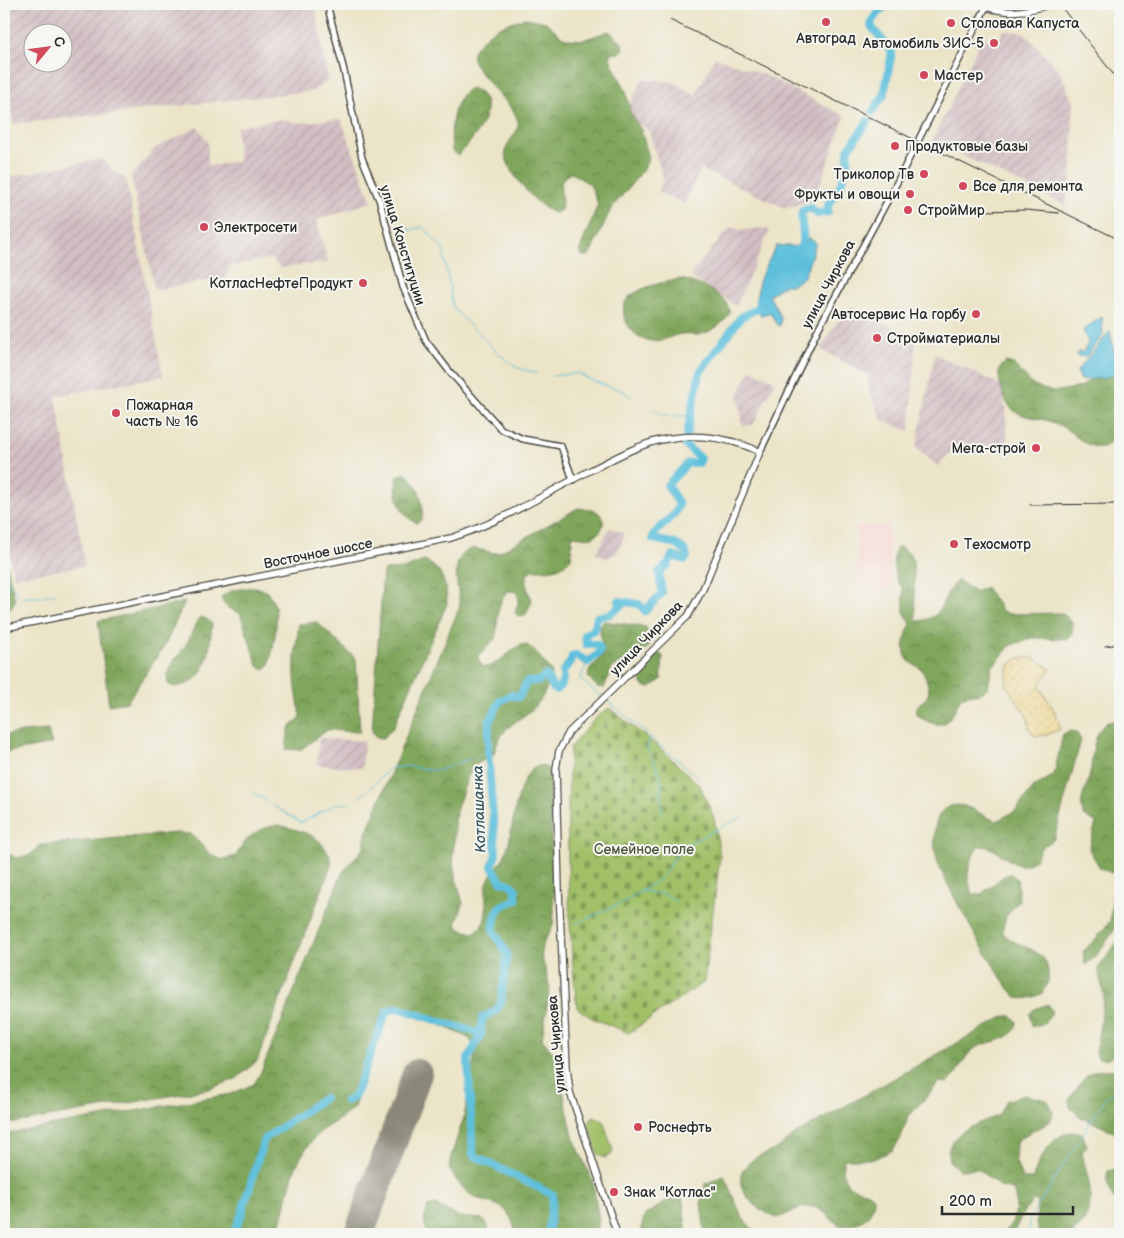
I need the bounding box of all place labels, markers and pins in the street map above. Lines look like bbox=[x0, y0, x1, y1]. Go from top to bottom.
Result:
place label: Столовая Капуста bbox=[961, 15, 1080, 32]
marker: Автоград bbox=[820, 16, 832, 28]
marker: Столовая Капуста bbox=[945, 17, 957, 29]
place label: Автоград bbox=[795, 30, 856, 47]
place label: Автомобиль ЗИС-5 bbox=[862, 35, 984, 52]
marker: Автомобиль ЗИС-5 bbox=[988, 37, 1000, 49]
place label: Мастер bbox=[934, 67, 983, 84]
marker: Мастер bbox=[918, 69, 930, 81]
place label: Продуктовые базы bbox=[905, 138, 1028, 155]
marker: Продуктовые базы bbox=[889, 140, 901, 152]
place label: Триколор Тв bbox=[833, 166, 915, 183]
marker: Триколор Тв bbox=[918, 168, 930, 180]
place label: Все для ремонта bbox=[973, 178, 1084, 195]
marker: Все для ремонта bbox=[957, 180, 969, 192]
place label: Фрукты и овощи bbox=[794, 186, 900, 203]
marker: Фрукты и овощи bbox=[904, 188, 916, 200]
place label: СтройМир bbox=[918, 202, 985, 219]
marker: СтройМир bbox=[902, 204, 914, 216]
place label: Электросети bbox=[214, 219, 297, 236]
marker: Электросети bbox=[198, 221, 210, 233]
place label: КотласНефтеПродукт bbox=[209, 275, 353, 292]
marker: КотласНефтеПродукт bbox=[357, 277, 369, 289]
place label: Автосервис На горбу bbox=[830, 306, 967, 323]
marker: Автосервис На горбу bbox=[970, 308, 982, 320]
place label: Стройматериалы bbox=[887, 330, 1000, 347]
marker: Стройматериалы bbox=[871, 332, 883, 344]
place label: Пожарная часть № 16 bbox=[126, 397, 199, 430]
marker: Пожарная часть № 16 bbox=[110, 407, 122, 419]
place label: Мега-строй bbox=[951, 440, 1026, 457]
marker: Мега-строй bbox=[1030, 442, 1042, 454]
place label: Техосмотр bbox=[964, 536, 1031, 553]
marker: Техосмотр bbox=[948, 538, 960, 550]
place label: Роснефть bbox=[648, 1119, 712, 1136]
marker: Роснефть bbox=[632, 1121, 644, 1133]
place label: Знак "Котлас" bbox=[624, 1184, 716, 1201]
marker: Знак "Котлас" bbox=[608, 1186, 620, 1198]

